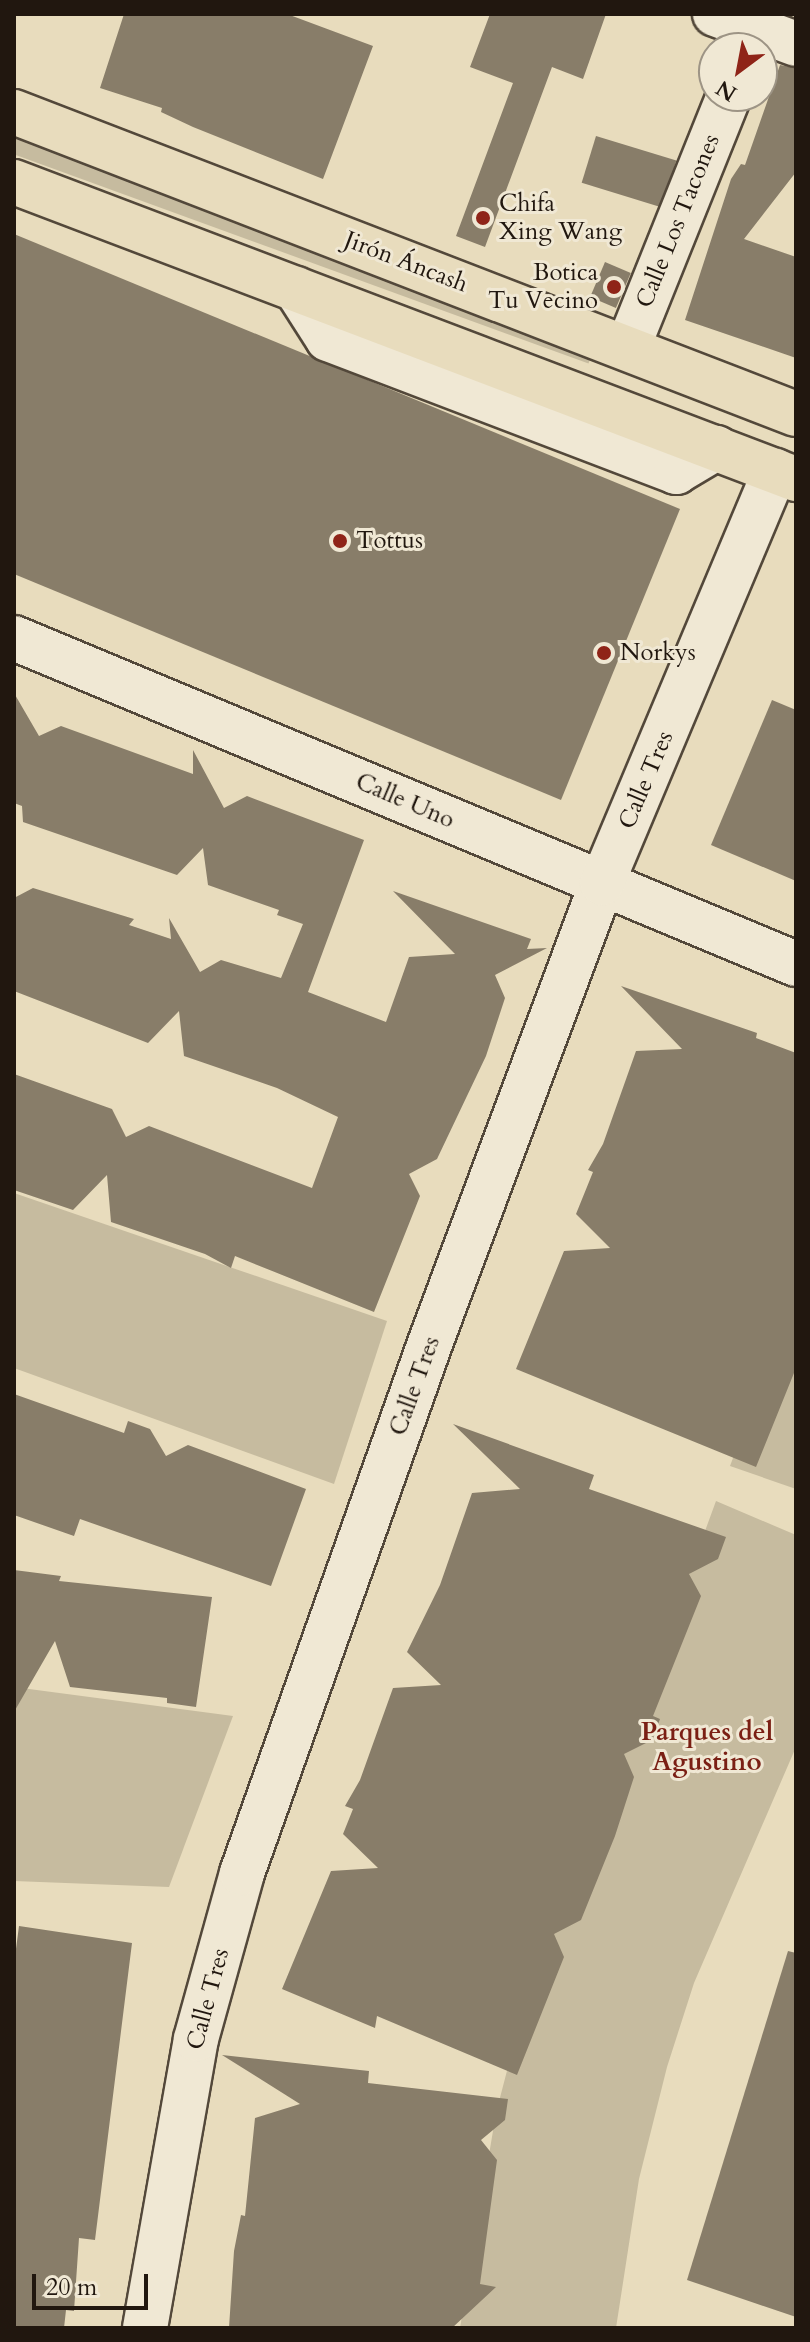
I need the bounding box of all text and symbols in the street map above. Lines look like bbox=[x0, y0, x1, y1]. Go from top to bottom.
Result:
north arrow bbox=[698, 32, 778, 112]
text: N bbox=[710, 73, 742, 108]
street label: Calle Los Tacones bbox=[630, 130, 726, 312]
place label: Chifa Xing Wang bbox=[499, 190, 622, 246]
marker: Chifa Xing Wang bbox=[474, 209, 492, 227]
street label: Jirón Áncash bbox=[340, 225, 472, 299]
place label: Botica Tu Vecino bbox=[488, 259, 598, 315]
marker: Botica Tu Vecino bbox=[605, 278, 623, 296]
place label: Tottus bbox=[356, 527, 423, 555]
marker: Tottus bbox=[331, 532, 349, 550]
place label: Norkys bbox=[620, 639, 696, 667]
marker: Norkys bbox=[595, 644, 613, 662]
street label: Calle Tres bbox=[613, 727, 679, 833]
street label: Calle Uno bbox=[351, 767, 459, 835]
street label: Calle Tres bbox=[384, 1332, 446, 1440]
district label: Parques del Agustino bbox=[641, 1716, 773, 1778]
street label: Calle Tres bbox=[181, 1945, 235, 2053]
scale bar bbox=[36, 2258, 152, 2308]
text: 20 m bbox=[46, 2271, 97, 2304]

